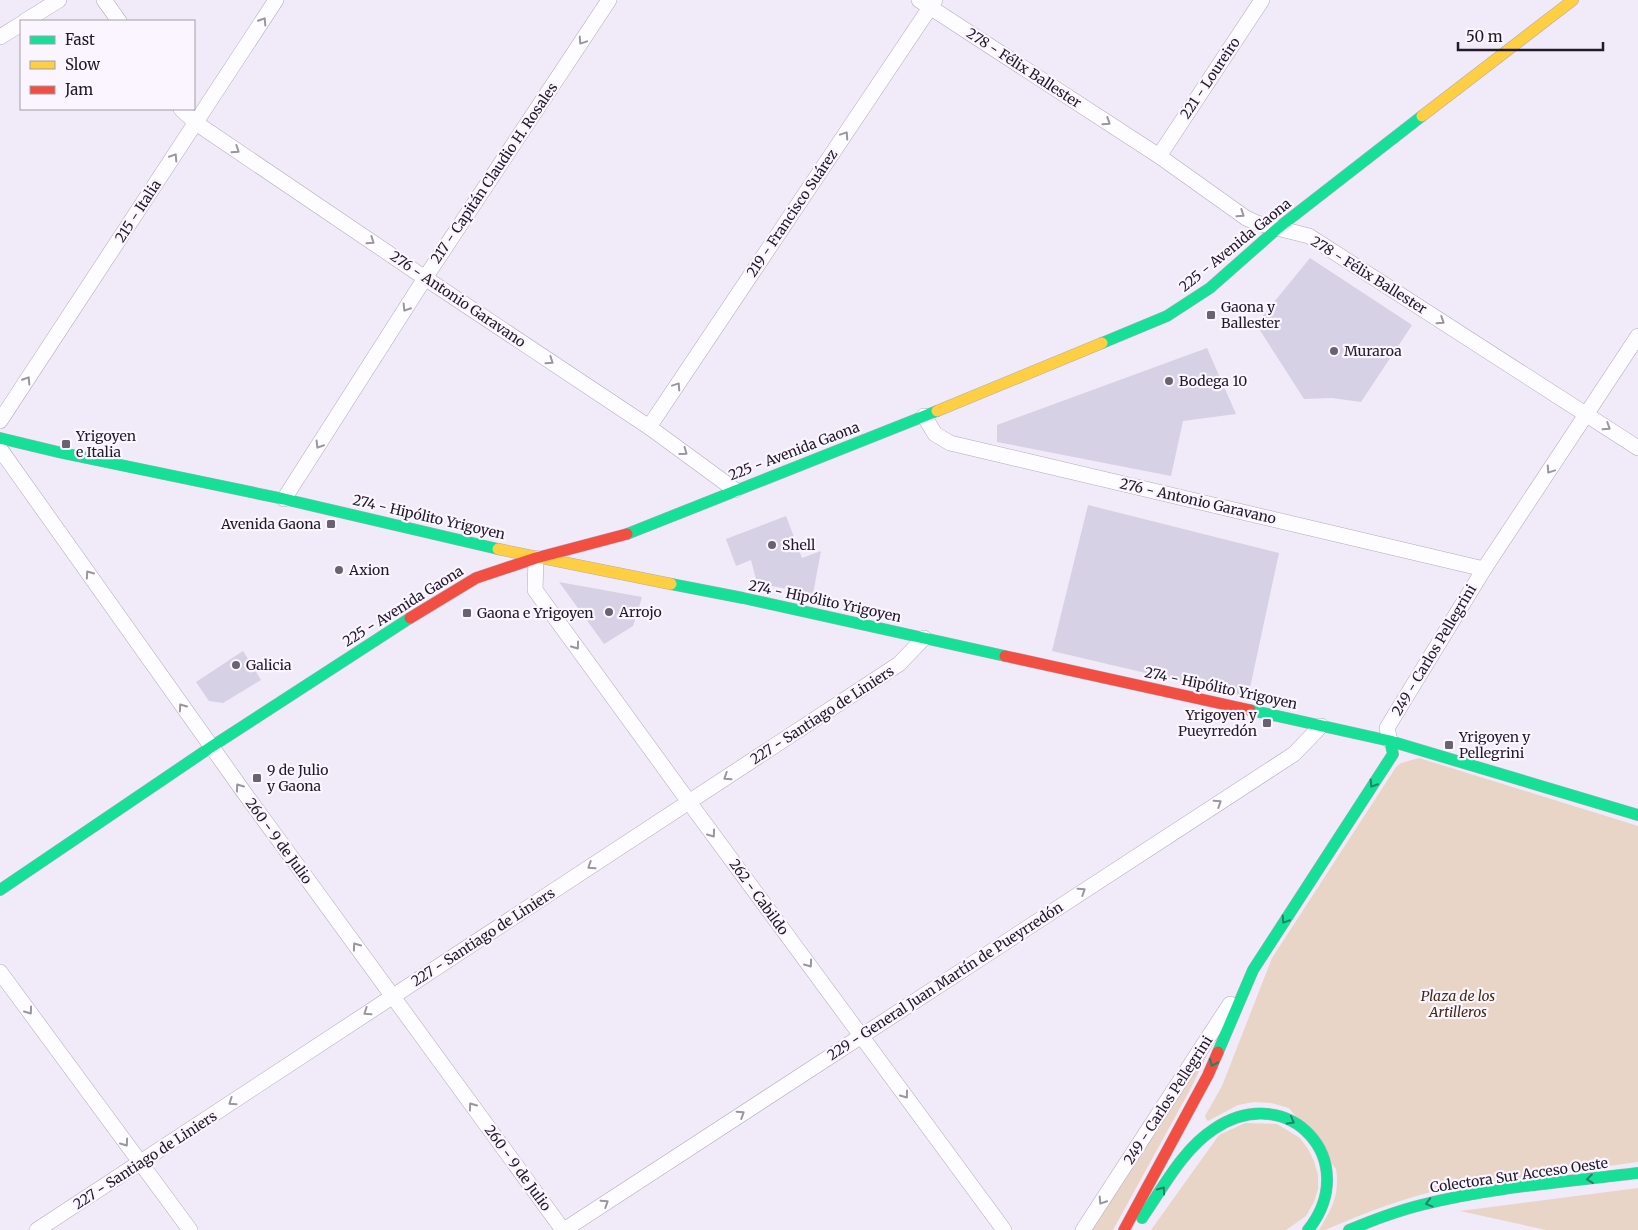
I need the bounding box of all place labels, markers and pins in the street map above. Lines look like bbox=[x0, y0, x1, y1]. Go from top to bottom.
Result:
place label: Gaona y Ballester bbox=[1221, 298, 1280, 332]
marker: Gaona y Ballester bbox=[1205, 309, 1217, 321]
place label: Muraroa bbox=[1344, 342, 1402, 360]
marker: Muraroa bbox=[1328, 345, 1340, 357]
place label: Bodega 10 bbox=[1179, 372, 1247, 390]
marker: Bodega 10 bbox=[1163, 375, 1175, 387]
place label: Yrigoyen e Italia bbox=[75, 427, 136, 461]
marker: Yrigoyen e Italia bbox=[60, 438, 72, 450]
place label: Avenida Gaona bbox=[220, 515, 321, 533]
marker: Avenida Gaona bbox=[325, 518, 337, 530]
place label: Shell bbox=[782, 536, 816, 554]
marker: Shell bbox=[766, 539, 778, 551]
place label: Axion bbox=[348, 561, 390, 579]
marker: Axion bbox=[333, 564, 345, 576]
place label: Arrojo bbox=[618, 603, 662, 621]
place label: Gaona e Yrigoyen bbox=[477, 604, 594, 622]
marker: Arrojo bbox=[603, 606, 615, 618]
marker: Gaona e Yrigoyen bbox=[461, 607, 473, 619]
place label: Galicia bbox=[246, 656, 292, 674]
marker: Galicia bbox=[230, 659, 242, 671]
place label: Yrigoyen y Pueyrredón bbox=[1178, 706, 1258, 740]
marker: Yrigoyen y Pueyrredón bbox=[1261, 717, 1273, 729]
place label: Yrigoyen y Pellegrini bbox=[1458, 728, 1531, 762]
marker: Yrigoyen y Pellegrini bbox=[1443, 739, 1455, 751]
place label: 9 de Julio y Gaona bbox=[267, 761, 328, 795]
marker: 9 de Julio y Gaona bbox=[251, 772, 263, 784]

